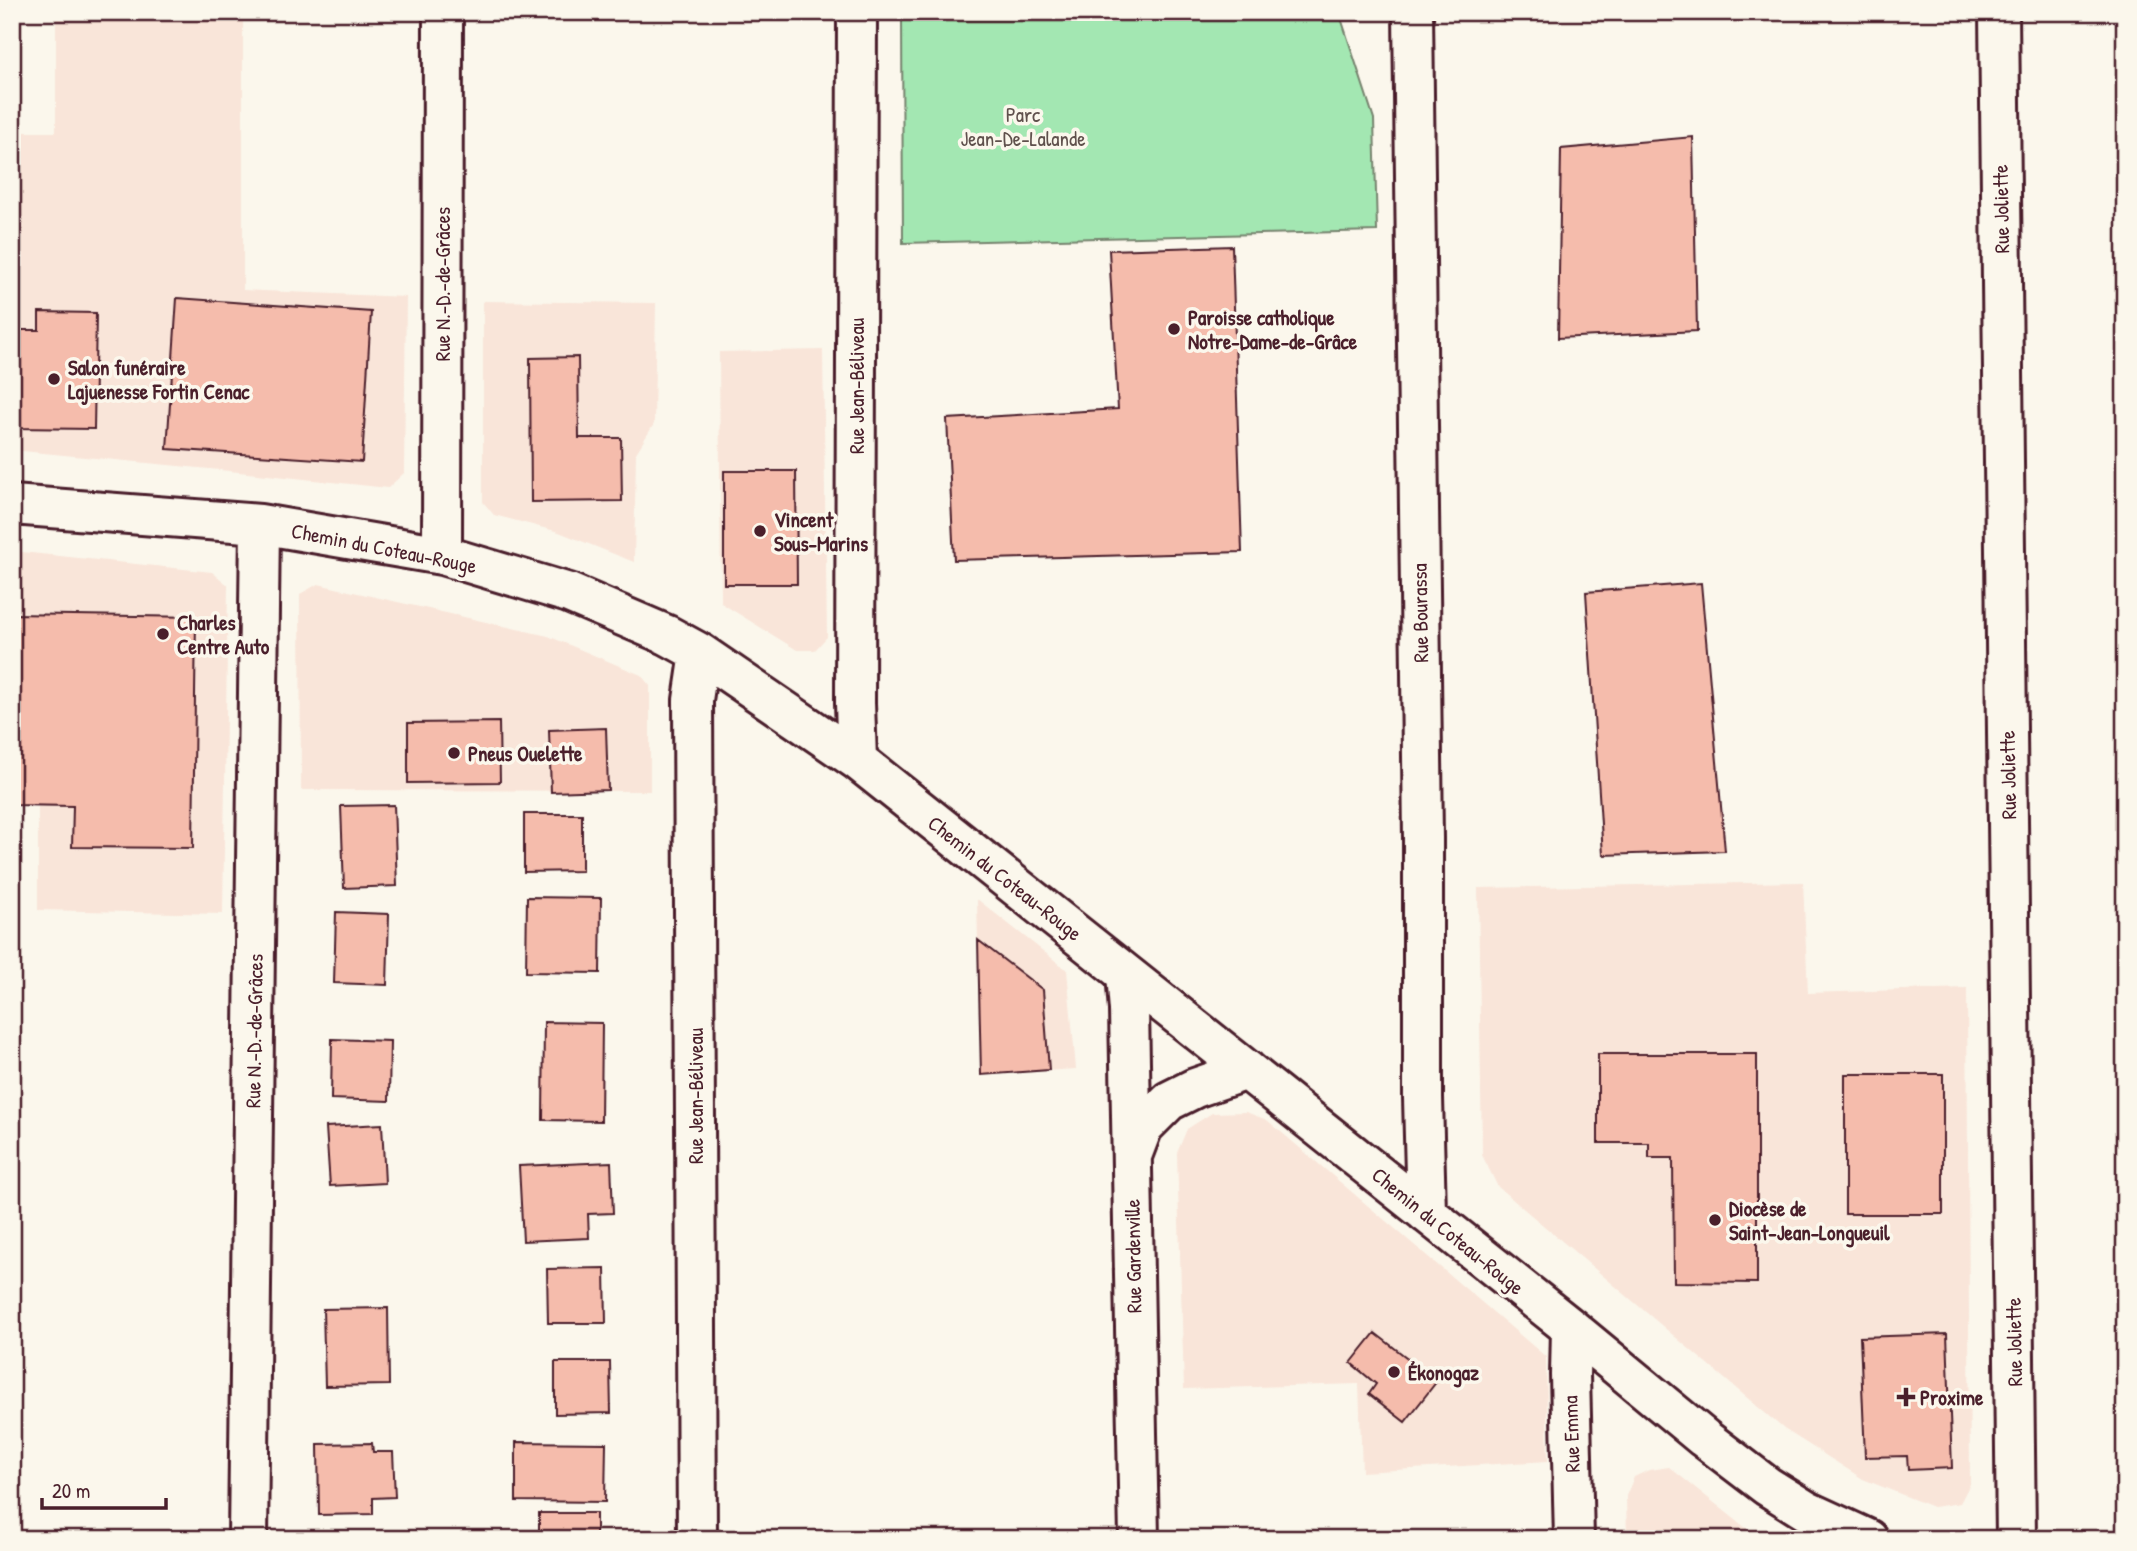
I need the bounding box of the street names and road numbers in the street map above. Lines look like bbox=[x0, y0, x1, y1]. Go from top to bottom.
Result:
street label: Rue Joliette bbox=[1986, 164, 2016, 254]
street label: Rue N.-D.-de-Grâces bbox=[428, 207, 457, 361]
street label: Rue Jean-Béliveau bbox=[842, 317, 871, 454]
street label: Chemin du Coteau-Rouge bbox=[289, 516, 479, 580]
street label: Rue Bourassa bbox=[1405, 563, 1435, 663]
street label: Rue Joliette bbox=[1993, 730, 2023, 820]
street label: Chemin du Coteau-Rouge bbox=[922, 809, 1088, 947]
street label: Rue N.-D.-de-Grâces bbox=[238, 954, 270, 1108]
street label: Rue Jean-Béliveau bbox=[681, 1027, 710, 1164]
street label: Chemin du Coteau-Rouge bbox=[1366, 1161, 1530, 1301]
street label: Rue Gardenville bbox=[1118, 1199, 1148, 1313]
street label: Rue Joliette bbox=[1999, 1297, 2029, 1387]
street label: Rue Emma bbox=[1555, 1395, 1587, 1473]

